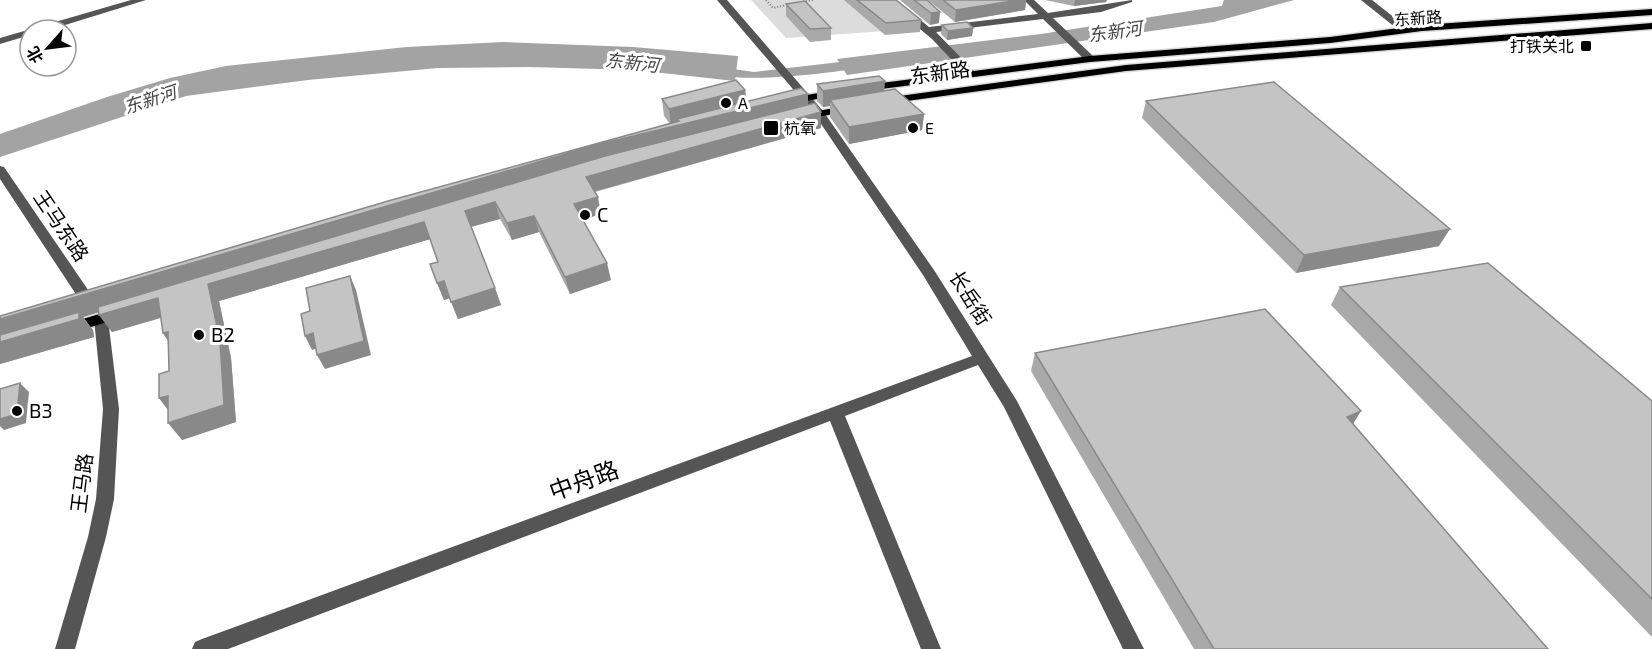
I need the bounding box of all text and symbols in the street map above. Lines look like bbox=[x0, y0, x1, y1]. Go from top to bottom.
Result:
street label: 东新路 bbox=[1393, 6, 1443, 29]
water label: 东新河 bbox=[1087, 16, 1146, 46]
north arrow bbox=[18, 18, 78, 78]
place label: 打铁关北 bbox=[1510, 36, 1574, 55]
marker: 打铁关北 bbox=[1579, 39, 1593, 53]
text: 北 bbox=[22, 44, 46, 67]
water label: 东新河 bbox=[604, 48, 663, 76]
street label: 东新路 bbox=[908, 56, 971, 88]
water label: 东新河 bbox=[121, 79, 182, 118]
place label: A bbox=[738, 93, 748, 112]
marker: A bbox=[719, 96, 733, 110]
place label: 杭氧 bbox=[784, 118, 816, 137]
place label: E bbox=[925, 118, 934, 137]
marker: 杭氧 bbox=[762, 119, 780, 137]
marker: E bbox=[906, 121, 920, 135]
street label: 王马东路 bbox=[30, 186, 94, 265]
place label: C bbox=[597, 202, 608, 226]
marker: C bbox=[578, 208, 592, 222]
street label: 长岳街 bbox=[945, 266, 997, 329]
place label: B2 bbox=[211, 322, 235, 346]
marker: B2 bbox=[192, 328, 206, 342]
place label: B3 bbox=[29, 398, 53, 422]
marker: B3 bbox=[10, 404, 24, 418]
street label: 王马路 bbox=[65, 452, 97, 514]
street label: 中舟路 bbox=[545, 454, 622, 506]

